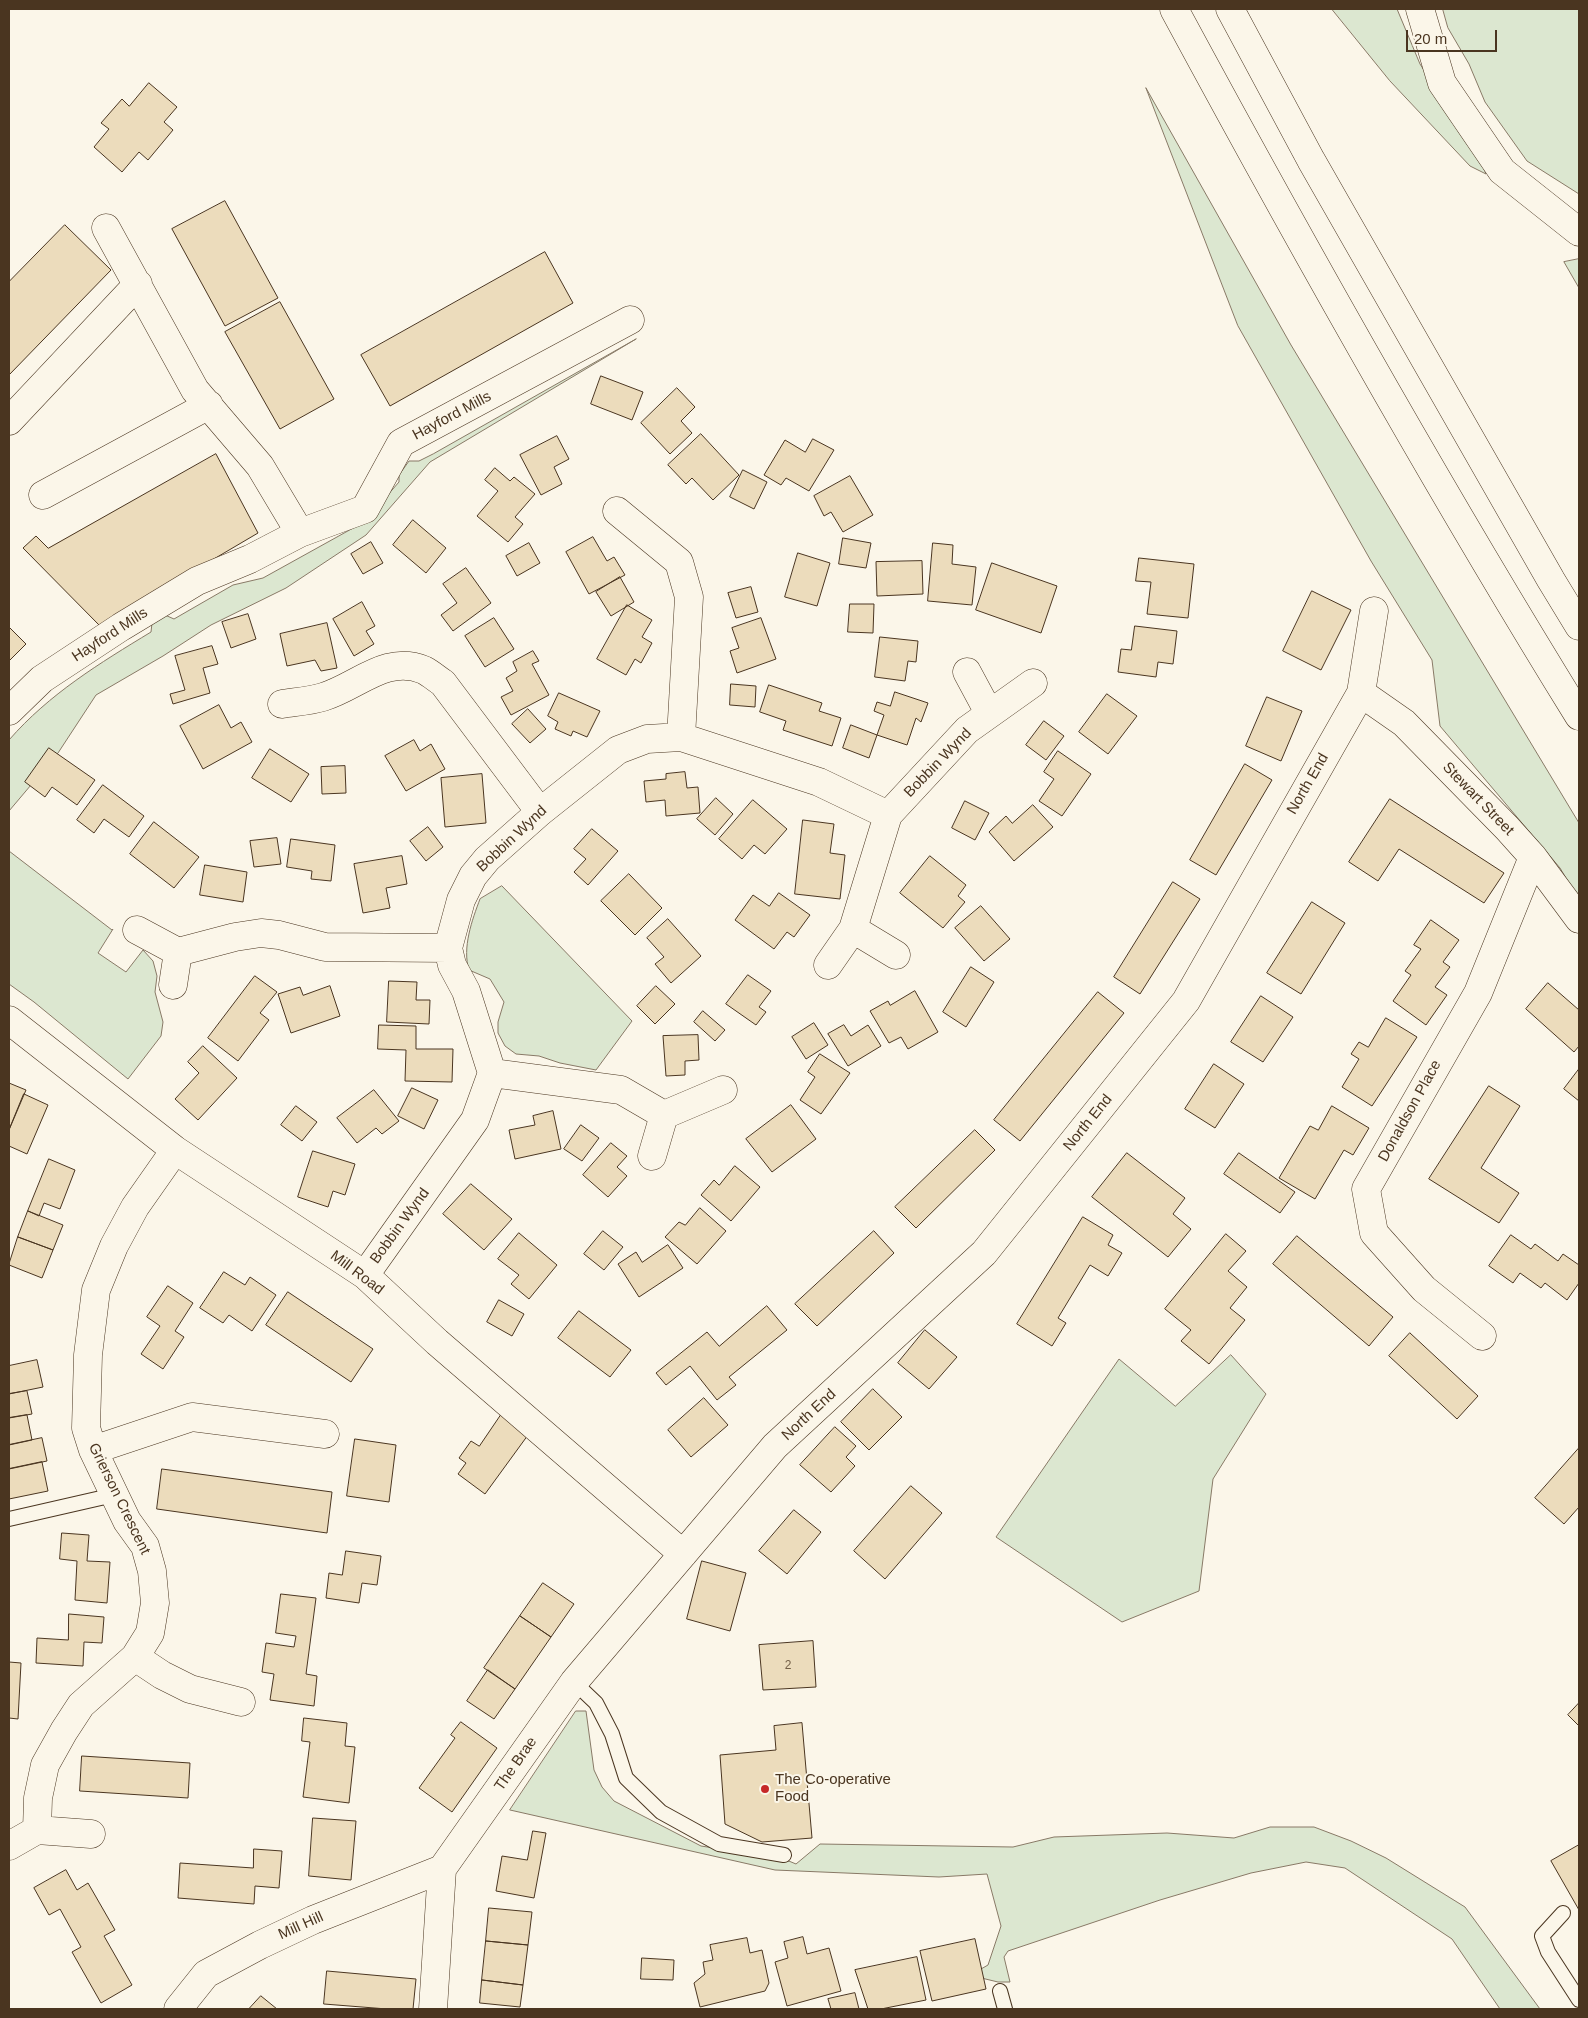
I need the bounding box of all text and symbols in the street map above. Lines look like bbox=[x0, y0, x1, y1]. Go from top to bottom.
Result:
scale bar bbox=[1408, 20, 1499, 52]
text: 20 m bbox=[1414, 30, 1447, 47]
street label: Hayford Mills bbox=[410, 388, 494, 444]
street label: Hayford Mills bbox=[69, 604, 151, 666]
street label: Bobbin Wynd bbox=[901, 725, 975, 801]
street label: North End bbox=[1283, 750, 1333, 818]
street label: Stewart Street bbox=[1439, 759, 1517, 839]
street label: Bobbin Wynd bbox=[473, 802, 551, 876]
street label: Donaldson Place bbox=[1375, 1057, 1445, 1165]
street label: North End bbox=[1060, 1091, 1116, 1155]
street label: Bobbin Wynd bbox=[367, 1185, 433, 1267]
street label: Mill Road bbox=[327, 1247, 387, 1299]
street label: North End bbox=[778, 1385, 840, 1445]
street label: Grierson Crescent bbox=[84, 1440, 154, 1558]
house number: 2 bbox=[785, 1659, 791, 1673]
street label: The Brae bbox=[491, 1734, 541, 1794]
place label: The Co-operative Food bbox=[775, 1771, 891, 1806]
marker: The Co-operative Food bbox=[759, 1783, 771, 1795]
street label: Mill Hill bbox=[276, 1908, 326, 1944]

